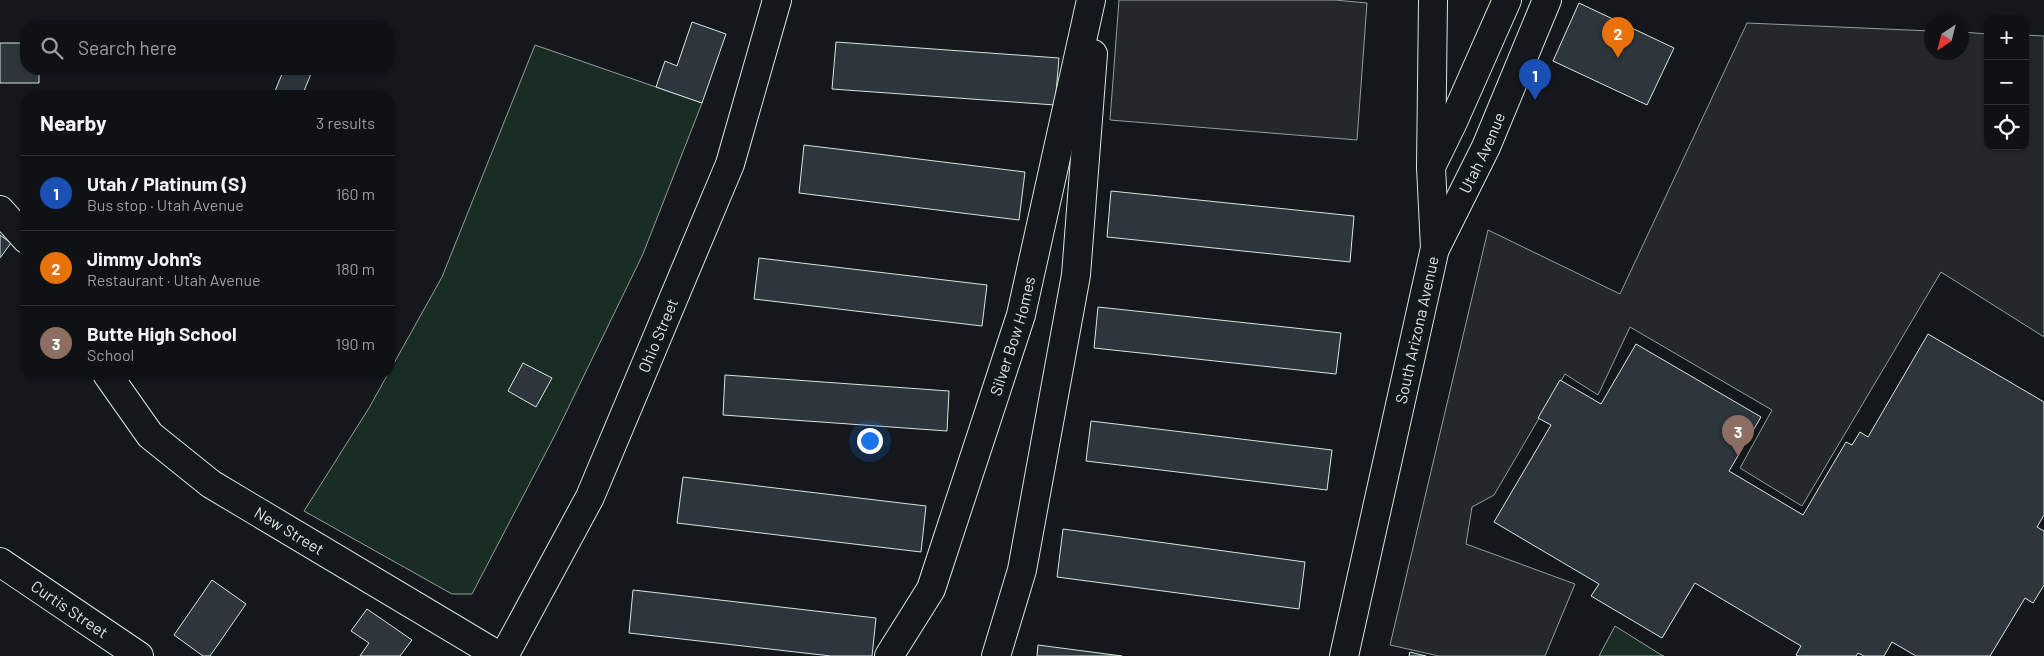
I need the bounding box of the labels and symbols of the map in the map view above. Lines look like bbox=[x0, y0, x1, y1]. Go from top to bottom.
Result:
north arrow bbox=[1924, 15, 1969, 60]
pin: 2 bbox=[1602, 17, 1634, 58]
pin: 1 bbox=[1519, 59, 1551, 100]
street label: Utah Avenue bbox=[1455, 109, 1508, 196]
street label: South Arizona Avenue bbox=[1391, 254, 1442, 406]
street label: Silver Bow Homes bbox=[985, 274, 1038, 398]
street label: Ohio Street bbox=[634, 295, 681, 375]
pin: 3 bbox=[1722, 415, 1754, 456]
your location bbox=[857, 428, 883, 454]
street label: New Street bbox=[251, 502, 328, 558]
street label: Curtis Street bbox=[28, 576, 112, 641]

